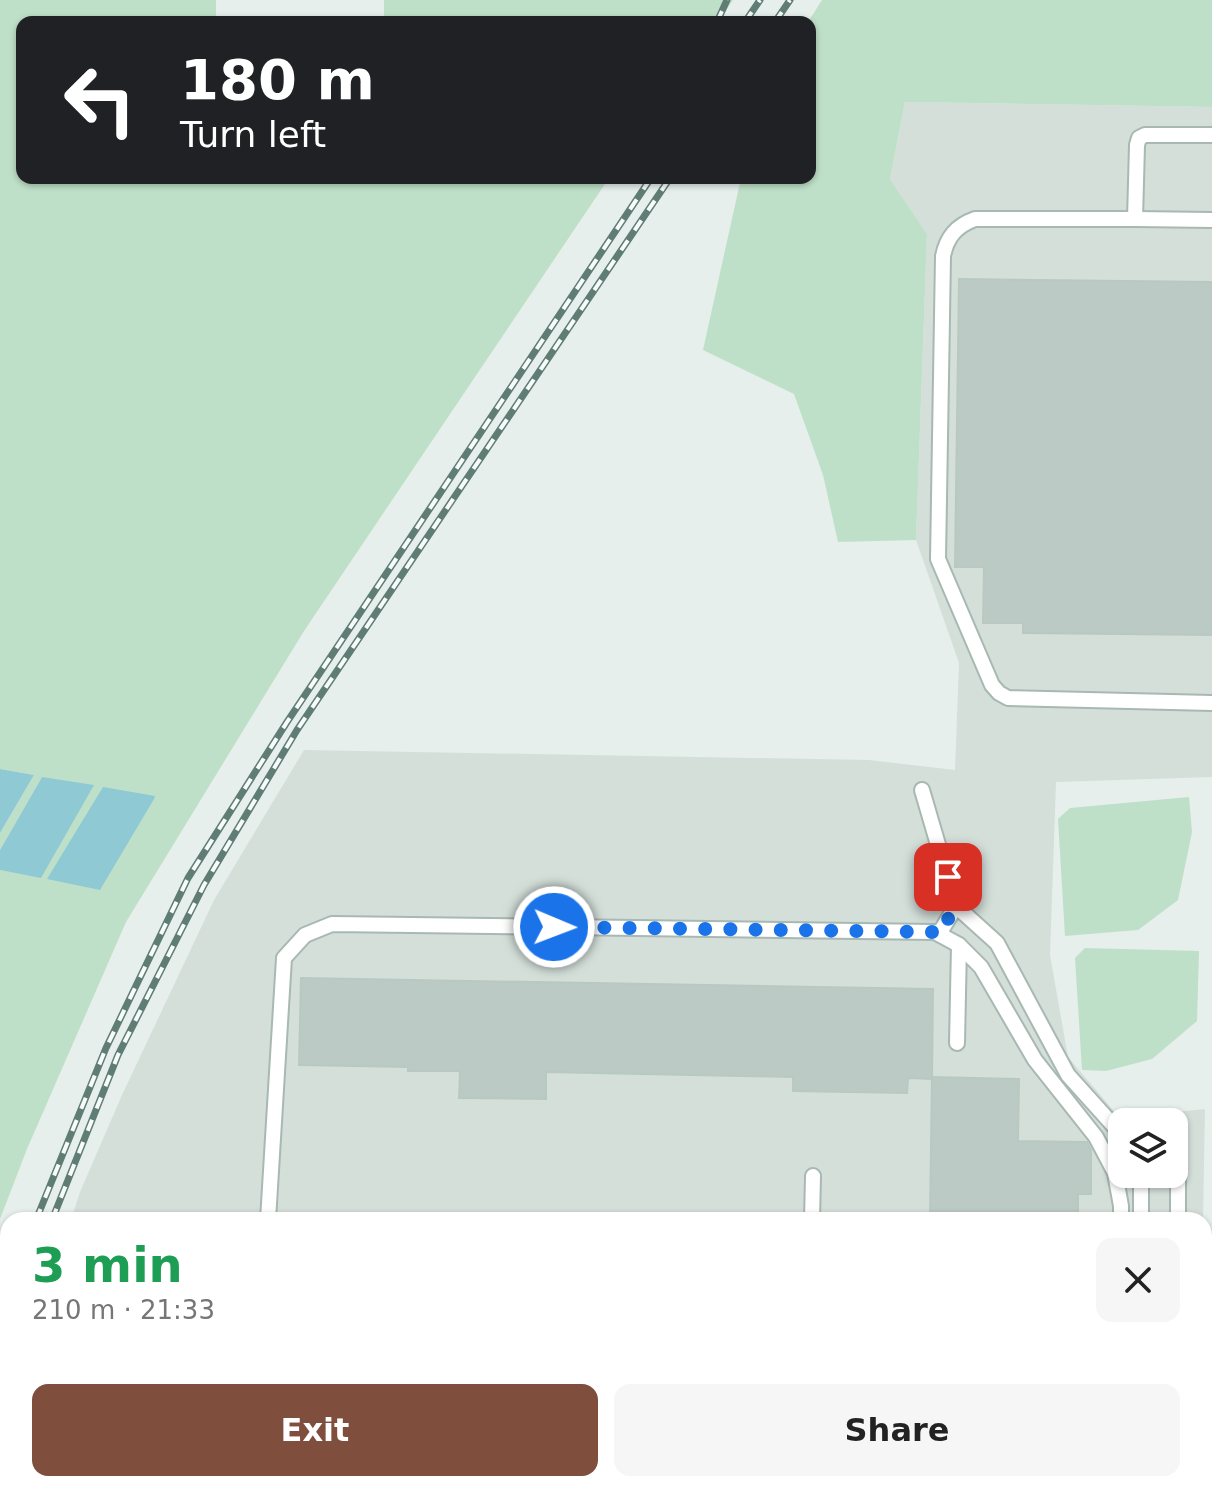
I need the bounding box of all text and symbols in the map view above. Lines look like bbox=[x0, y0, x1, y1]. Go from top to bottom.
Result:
text: 180 m bbox=[180, 47, 375, 112]
icon: left bbox=[48, 48, 152, 152]
text: Turn left bbox=[180, 114, 326, 155]
pin bbox=[914, 843, 982, 911]
icon: arrive bbox=[926, 855, 970, 899]
position arrow bbox=[512, 885, 596, 969]
map controls bbox=[1108, 1108, 1188, 1188]
button: layers bbox=[1108, 1108, 1188, 1188]
text: 3 min bbox=[32, 1237, 183, 1293]
button: close bbox=[1096, 1238, 1180, 1322]
text: 210 m · 21:33 bbox=[32, 1295, 215, 1325]
button: Exit bbox=[32, 1384, 598, 1476]
button: Share bbox=[614, 1384, 1180, 1476]

